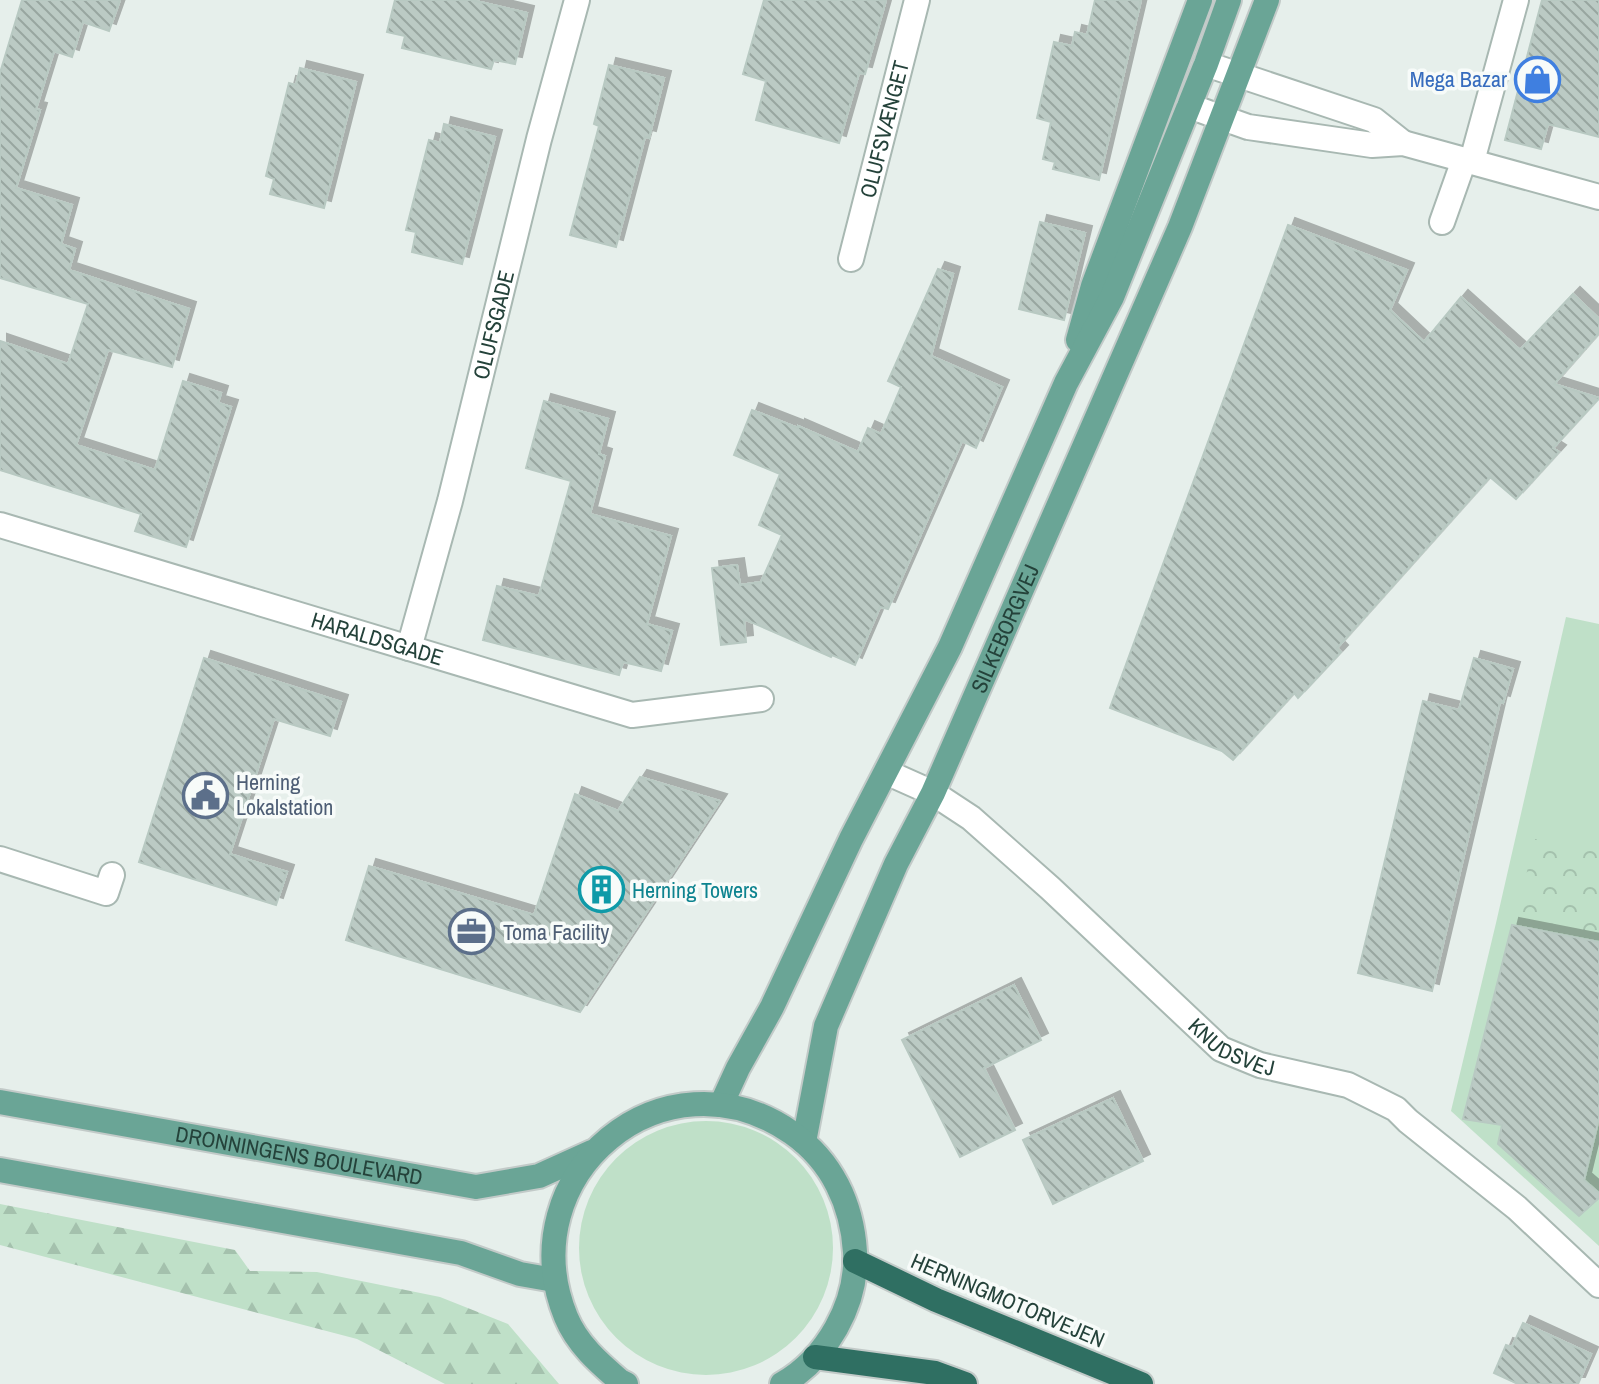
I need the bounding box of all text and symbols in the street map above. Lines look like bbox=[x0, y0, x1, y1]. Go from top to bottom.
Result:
shop icon: Mega Bazar bbox=[1514, 55, 1562, 103]
street label: OLUFSVÆNGET bbox=[852, 57, 916, 201]
place label: Mega Bazar bbox=[1410, 64, 1507, 94]
street label: OLUFSGADE bbox=[465, 267, 521, 383]
street label: SILKEBORGVEJ bbox=[964, 560, 1046, 698]
street label: HARALDSGADE bbox=[308, 604, 447, 672]
place label: Herning Lokalstation bbox=[236, 767, 333, 822]
public building icon: Herning Lokalstation bbox=[181, 771, 229, 819]
building icon: Herning Towers bbox=[577, 866, 625, 914]
place label: Herning Towers bbox=[632, 875, 758, 905]
office icon: Toma Facility bbox=[448, 908, 496, 956]
place label: Toma Facility bbox=[503, 917, 609, 947]
street label: KNUDSVEJ bbox=[1182, 1011, 1278, 1083]
street label: DRONNINGENS BOULEVARD bbox=[173, 1119, 425, 1192]
street label: HERNINGMOTORVEJEN bbox=[906, 1246, 1110, 1354]

